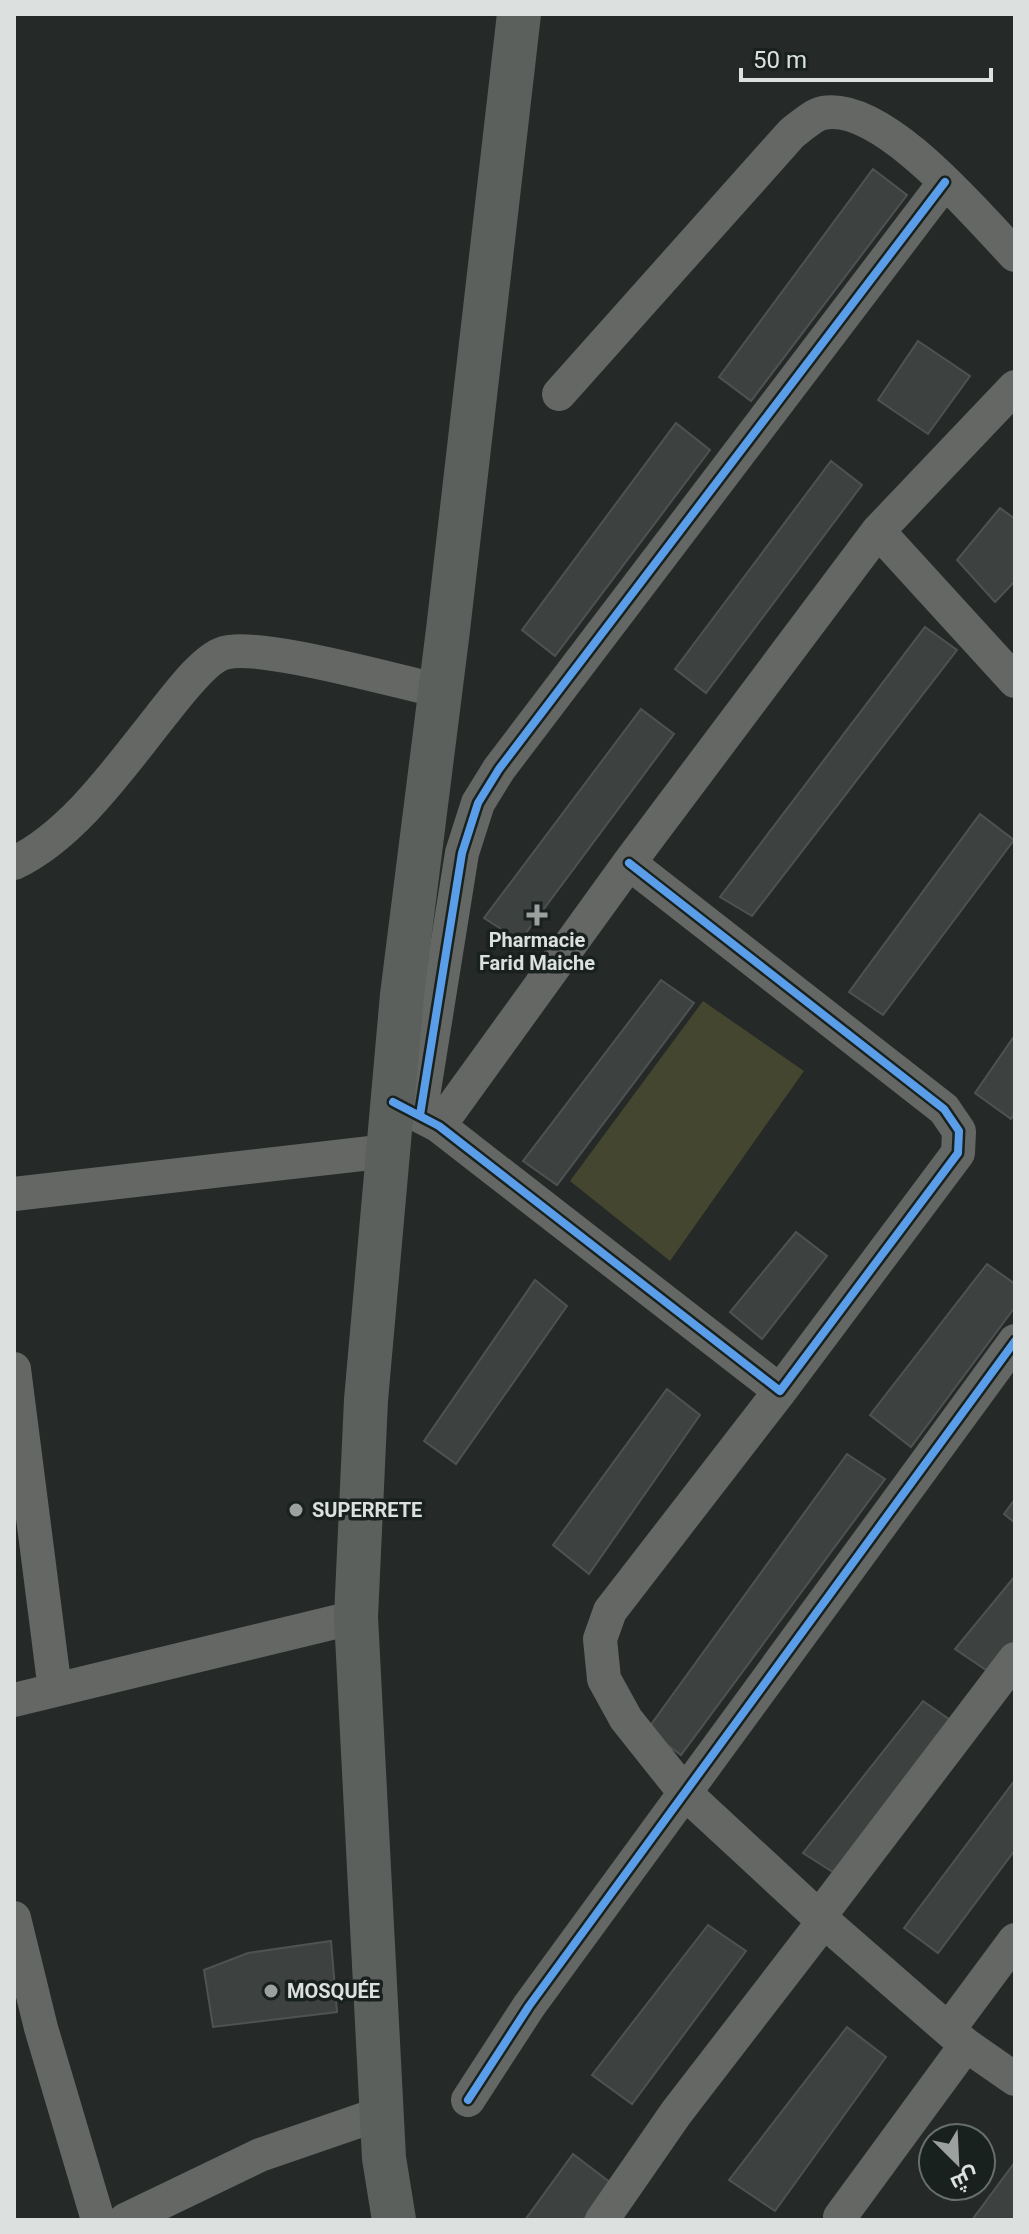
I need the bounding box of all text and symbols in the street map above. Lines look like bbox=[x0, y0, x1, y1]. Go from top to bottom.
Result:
scale bar bbox=[741, 32, 991, 82]
text: 50 m bbox=[753, 46, 807, 74]
marker: Pharmacie Farid Maiche bbox=[528, 906, 546, 924]
place label: Pharmacie Farid Maiche bbox=[479, 928, 595, 975]
place label: SUPERRETE bbox=[312, 1498, 422, 1522]
marker: SUPERRETE bbox=[287, 1501, 305, 1519]
place label: MOSQUÉE bbox=[287, 1979, 380, 2003]
marker: MOSQUÉE bbox=[262, 1982, 280, 2000]
north arrow bbox=[917, 2122, 997, 2202]
text: ش bbox=[947, 2162, 983, 2197]

